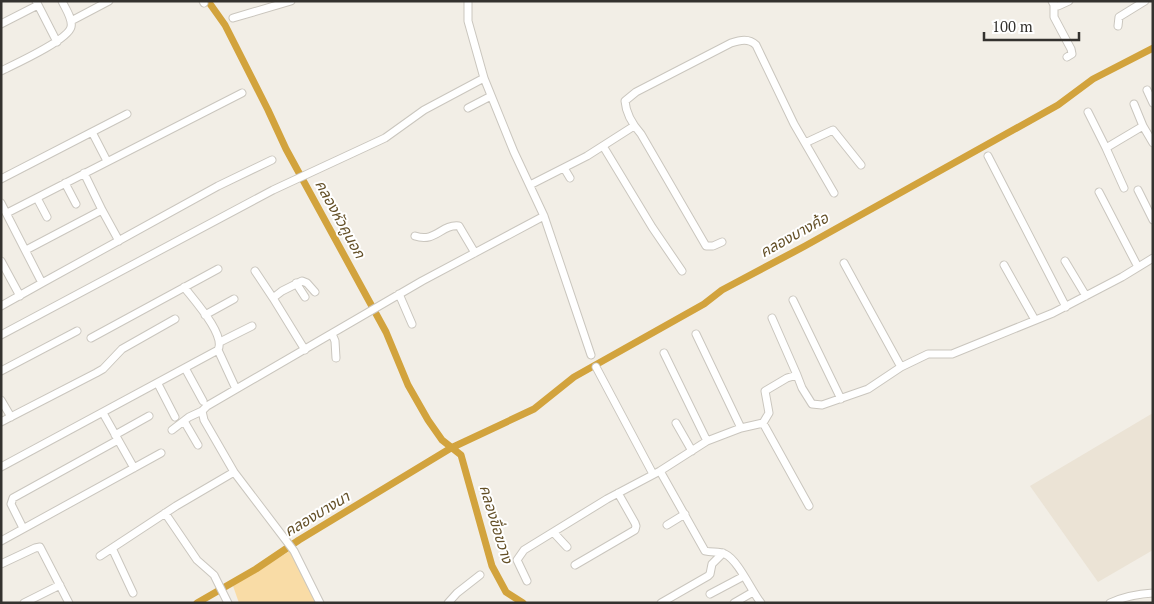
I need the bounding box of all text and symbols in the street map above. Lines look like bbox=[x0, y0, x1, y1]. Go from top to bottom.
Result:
scale bar bbox=[984, 10, 1079, 42]
text: 100 m bbox=[992, 16, 1033, 36]
water label: คลองหัวคูนอก bbox=[311, 176, 371, 262]
water label: คลองบางค้อ bbox=[756, 206, 833, 261]
water label: คลองขื่อขวาง bbox=[476, 482, 519, 566]
water label: คลองบางนา bbox=[280, 485, 354, 540]

